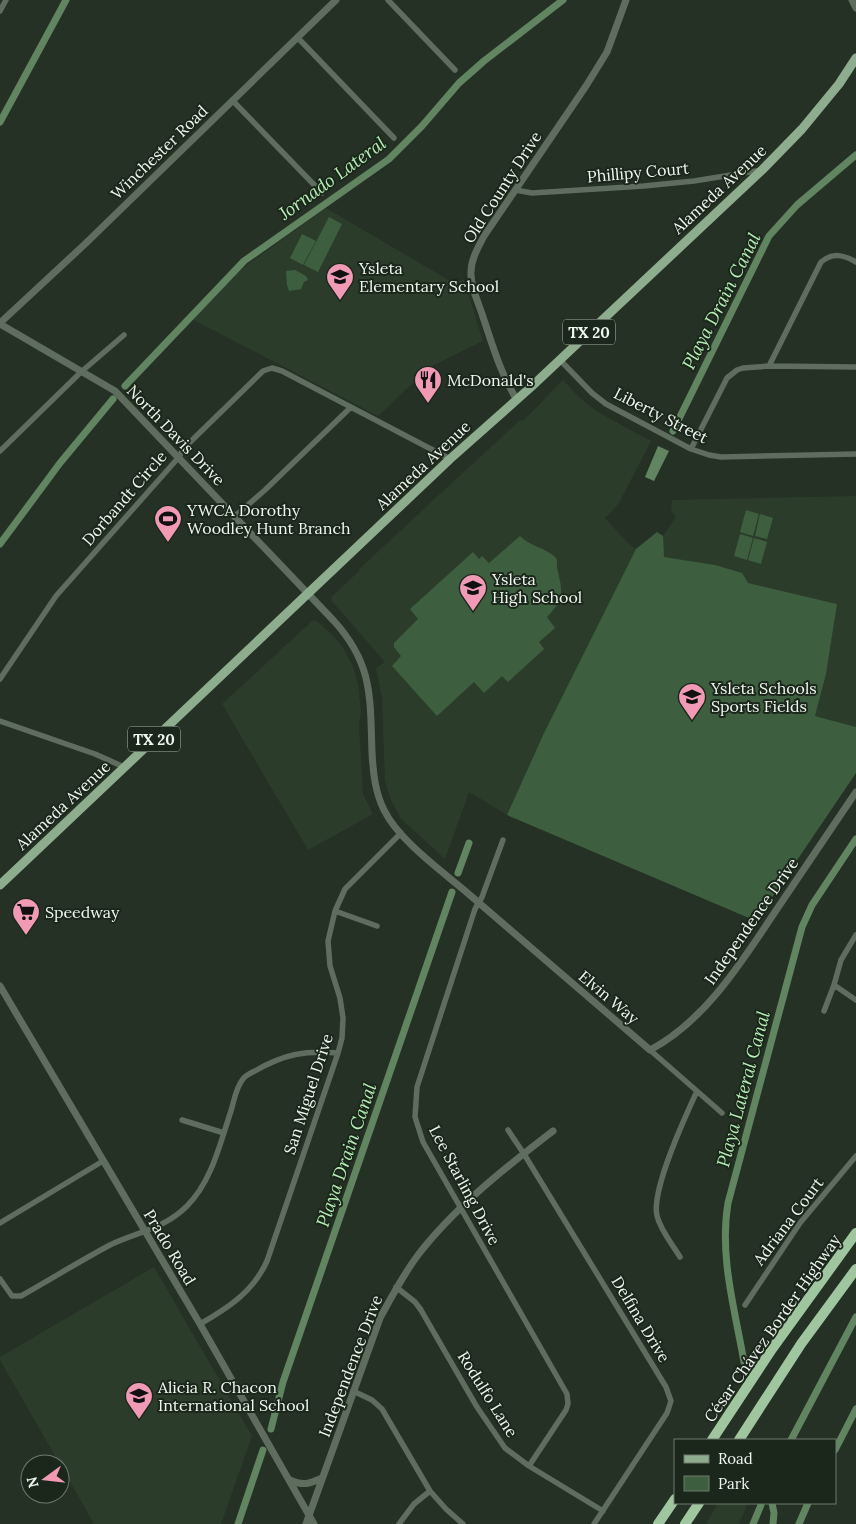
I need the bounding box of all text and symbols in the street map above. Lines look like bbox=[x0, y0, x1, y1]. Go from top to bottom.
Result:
street label: Winchester Road bbox=[106, 100, 212, 203]
street label: Old County Drive bbox=[458, 127, 546, 247]
water label: Jornado Lateral bbox=[273, 131, 390, 225]
street label: Alameda Avenue bbox=[667, 140, 771, 239]
street label: Phillipy Court bbox=[586, 158, 691, 186]
water label: Playa Drain Canal bbox=[677, 229, 765, 373]
place label: Ysleta Elementary School bbox=[358, 258, 499, 296]
school or university icon: Ysleta Elementary School bbox=[325, 262, 355, 301]
road number: TX 20 bbox=[563, 320, 615, 344]
restaurant icon: McDonald's bbox=[413, 365, 443, 404]
place label: McDonald's bbox=[447, 370, 534, 390]
street label: North Davis Drive bbox=[123, 380, 229, 490]
street label: Liberty Street bbox=[611, 383, 712, 448]
street label: Alameda Avenue bbox=[371, 416, 475, 515]
street label: Dorbandt Circle bbox=[77, 446, 171, 550]
place label: YWCA Dorothy Woodley Hunt Branch bbox=[186, 500, 351, 538]
sports icon: YWCA Dorothy Woodley Hunt Branch bbox=[153, 504, 183, 543]
place label: Ysleta High School bbox=[491, 569, 582, 607]
school or university icon: Ysleta High School bbox=[458, 573, 488, 612]
place label: Ysleta Schools Sports Fields bbox=[710, 678, 817, 716]
school or university icon: Ysleta Schools Sports Fields bbox=[677, 682, 707, 721]
road number: TX 20 bbox=[128, 726, 180, 752]
street label: Alameda Avenue bbox=[11, 756, 115, 855]
street label: Independence Drive bbox=[700, 853, 803, 988]
supermarket icon: Speedway bbox=[11, 897, 41, 936]
place label: Speedway bbox=[45, 902, 120, 922]
street label: Elvin Way bbox=[575, 966, 644, 1028]
water label: Playa Lateral Canal bbox=[711, 1008, 775, 1170]
street label: San Miguel Drive bbox=[279, 1031, 337, 1157]
water label: Playa Drain Canal bbox=[311, 1080, 381, 1230]
street label: Lee Starling Drive bbox=[425, 1122, 505, 1249]
street label: Adriana Court bbox=[748, 1173, 828, 1270]
street label: Prado Road bbox=[140, 1205, 201, 1289]
street label: César Chávez Border Highway bbox=[699, 1230, 845, 1426]
street label: Delfina Drive bbox=[607, 1272, 675, 1366]
street label: Independence Drive bbox=[314, 1292, 386, 1440]
street label: Rodulfo Lane bbox=[454, 1347, 523, 1441]
place label: Alicia R. Chacon International School bbox=[157, 1377, 309, 1415]
school or university icon: Alicia R. Chacon International School bbox=[124, 1381, 154, 1420]
legend bbox=[674, 1439, 836, 1504]
text: Road bbox=[718, 1449, 753, 1468]
north arrow bbox=[20, 1454, 70, 1504]
text: Park bbox=[718, 1474, 749, 1493]
text: N bbox=[22, 1475, 43, 1490]

